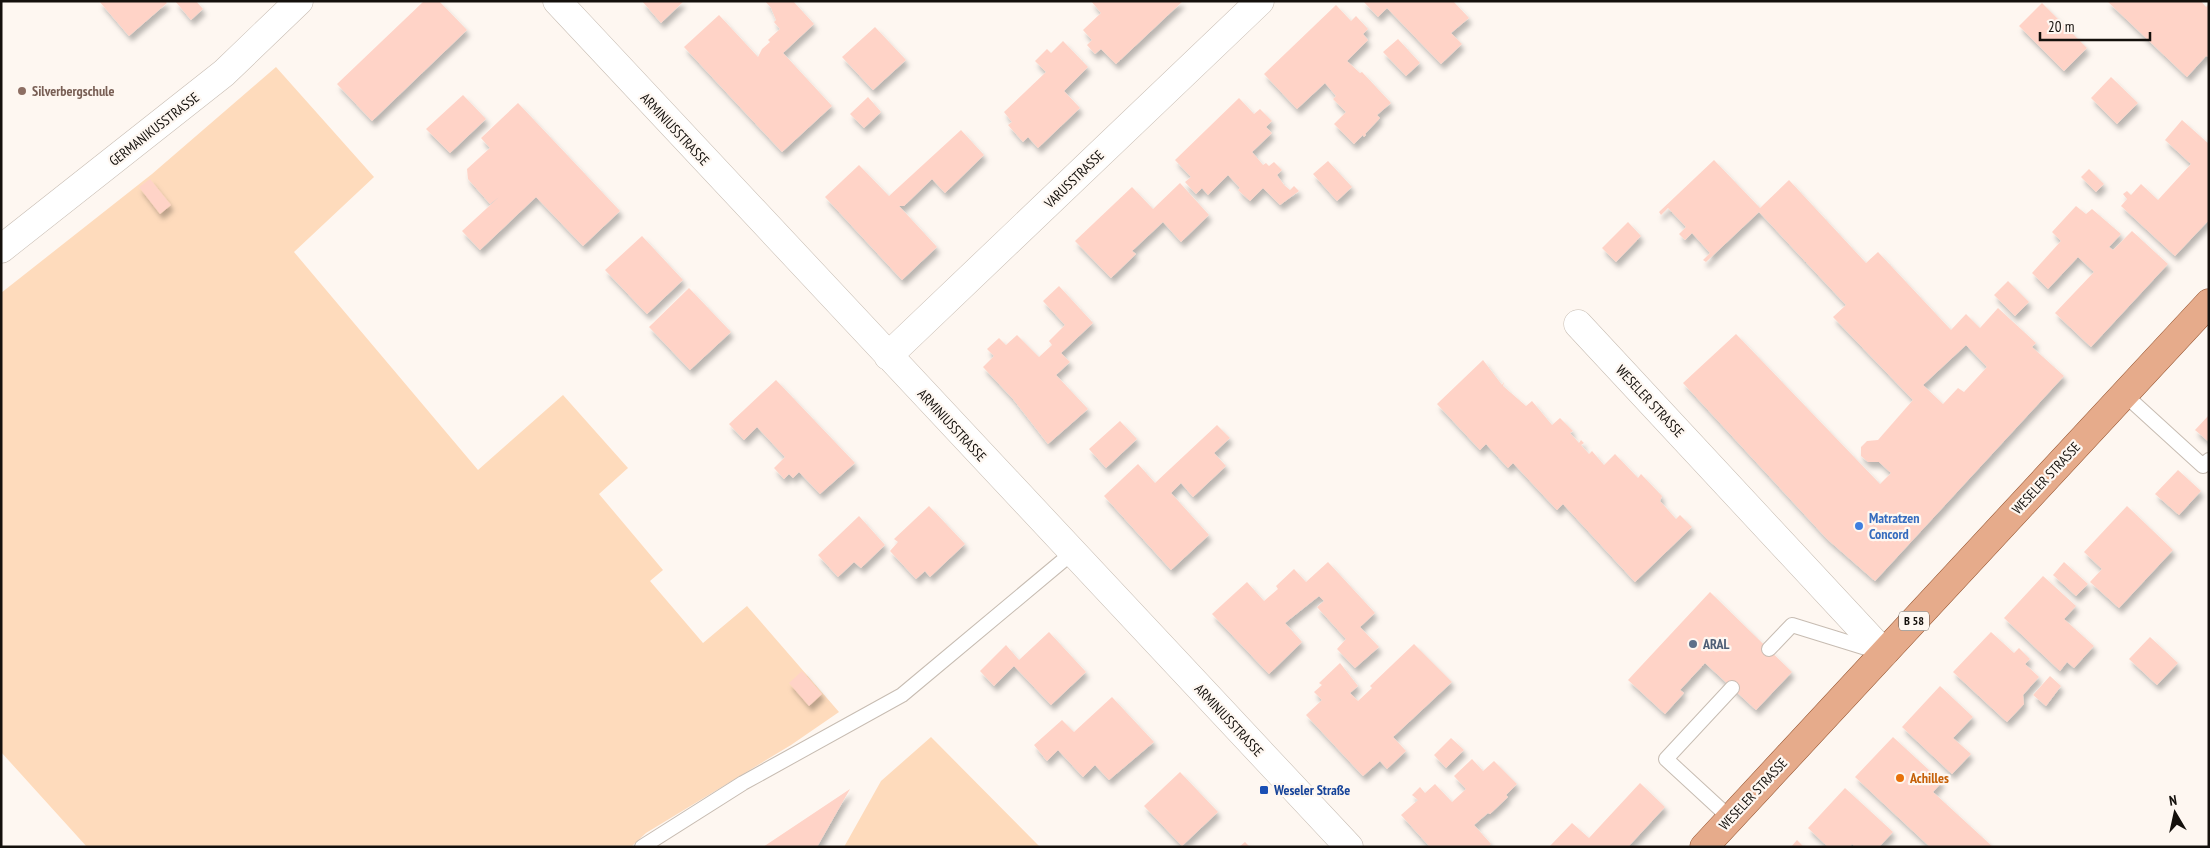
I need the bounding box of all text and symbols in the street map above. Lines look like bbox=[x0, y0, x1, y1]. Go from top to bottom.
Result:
scale bar bbox=[2040, 10, 2150, 42]
text: 20 m bbox=[2048, 17, 2074, 36]
place label: Silverbergschule bbox=[32, 82, 115, 100]
marker: Silverbergschule bbox=[16, 85, 28, 97]
street label: GERMANIKUSSTRASSE bbox=[105, 88, 203, 170]
street label: ARMINIUSSTRASSE bbox=[637, 89, 713, 169]
street label: VARUSSTRASSE bbox=[1040, 146, 1108, 213]
street label: WESELER STRASSE bbox=[1612, 361, 1688, 441]
street label: ARMINIUSSTRASSE bbox=[914, 385, 990, 465]
street label: WESELER STRASSE bbox=[2008, 438, 2084, 518]
place label: Matratzen Concord bbox=[1869, 509, 1920, 543]
marker: Matratzen Concord bbox=[1853, 520, 1865, 532]
road number: B 58 bbox=[1899, 612, 1929, 630]
place label: ARAL bbox=[1702, 635, 1730, 653]
marker: ARAL bbox=[1687, 638, 1699, 650]
street label: ARMINIUSSTRASSE bbox=[1191, 680, 1267, 760]
street label: WESELER STRASSE bbox=[1715, 754, 1791, 834]
place label: Achilles bbox=[1909, 769, 1949, 787]
marker: Achilles bbox=[1894, 772, 1906, 784]
place label: Weseler Straße bbox=[1273, 781, 1350, 799]
marker: Weseler Straße bbox=[1258, 784, 1270, 796]
north arrow bbox=[2150, 788, 2200, 838]
text: N bbox=[2168, 791, 2178, 810]

